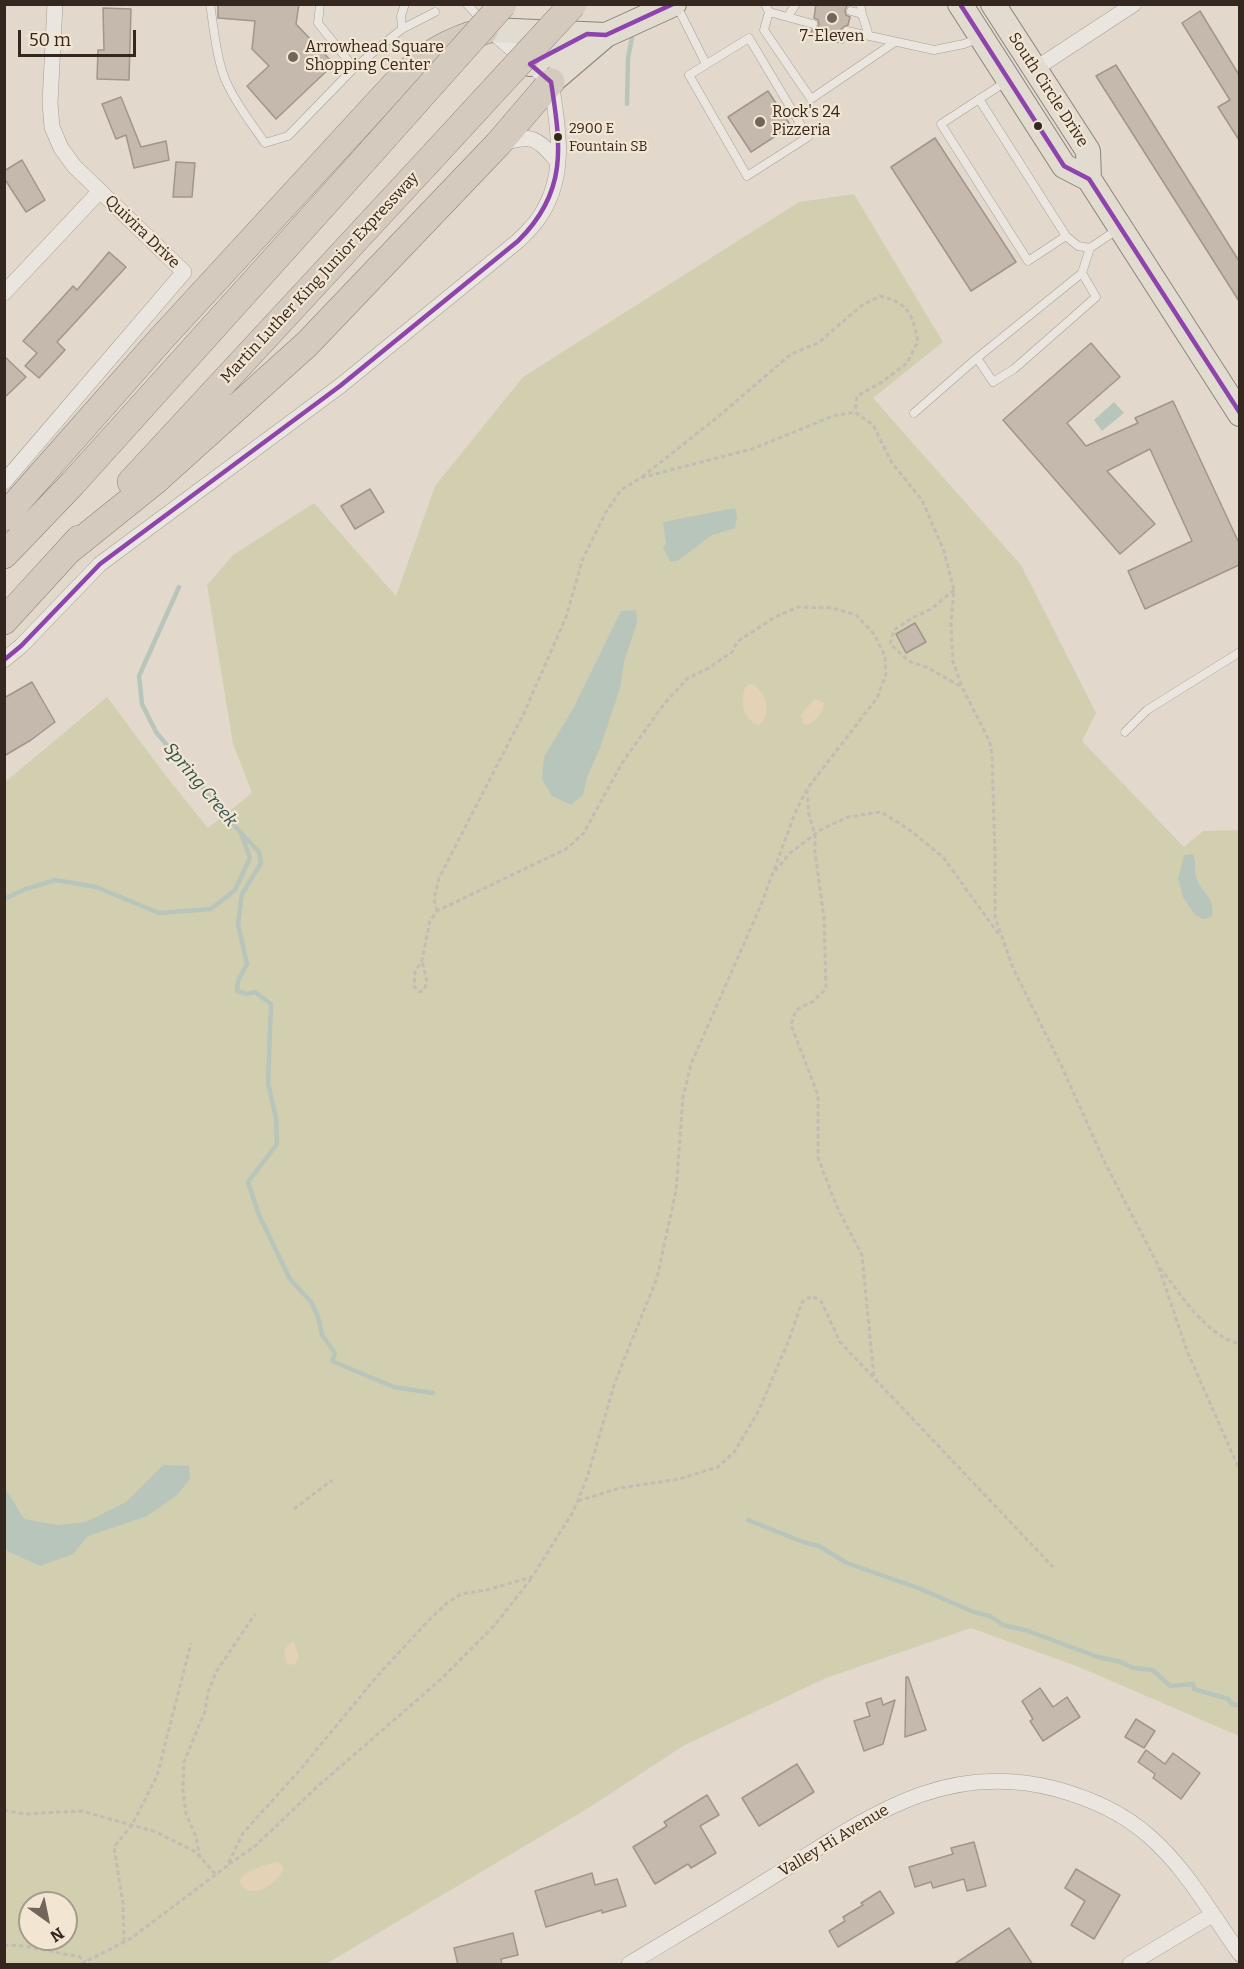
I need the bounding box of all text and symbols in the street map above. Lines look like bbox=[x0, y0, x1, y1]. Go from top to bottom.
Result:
marker: 7-Eleven bbox=[825, 11, 839, 25]
scale bar bbox=[21, 18, 140, 56]
place label: 7-Eleven bbox=[800, 27, 864, 47]
text: 50 m bbox=[29, 29, 71, 51]
street label: South Circle Drive bbox=[1004, 29, 1092, 151]
place label: Arrowhead Square Shopping Center bbox=[305, 38, 444, 76]
marker: Arrowhead Square Shopping Center bbox=[286, 50, 300, 64]
place label: Rock's 24 Pizzeria bbox=[772, 103, 840, 141]
marker: Rock's 24 Pizzeria bbox=[753, 115, 767, 129]
unlabelled marker bbox=[1032, 120, 1044, 132]
place label: 2900 E Fountain SB bbox=[569, 121, 647, 154]
marker: 2900 E Fountain SB bbox=[552, 131, 564, 143]
street label: Martin Luther King Junior Expressway bbox=[217, 168, 423, 388]
street label: Quivira Drive bbox=[100, 191, 184, 273]
water label: Spring Creek bbox=[159, 739, 241, 831]
street label: Valley Hi Avenue bbox=[776, 1801, 892, 1881]
north arrow bbox=[18, 1891, 78, 1951]
text: N bbox=[47, 1924, 67, 1946]

